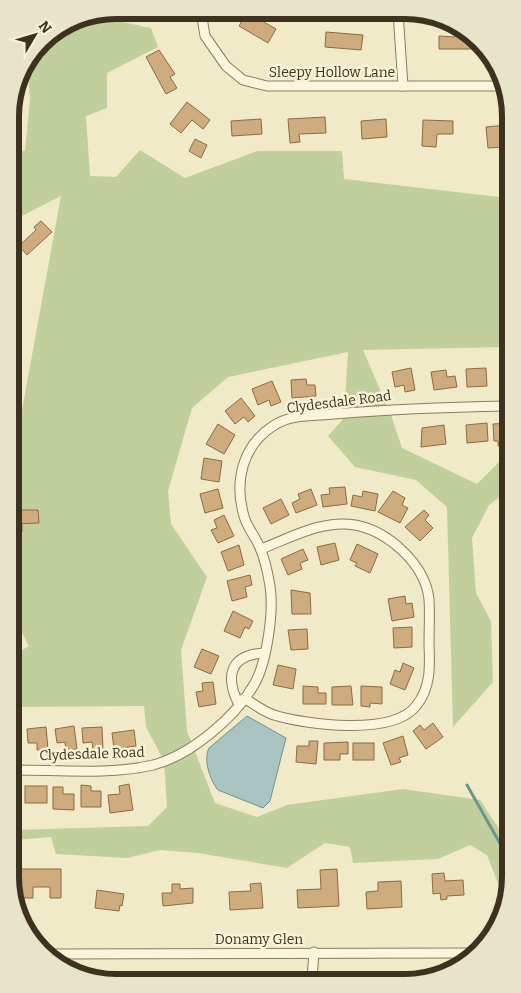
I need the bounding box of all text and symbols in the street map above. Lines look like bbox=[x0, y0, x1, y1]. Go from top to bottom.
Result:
north arrow bbox=[10, 10, 60, 60]
text: N bbox=[35, 18, 55, 37]
street label: Sleepy Hollow Lane bbox=[269, 64, 395, 81]
street label: Clydesdale Road bbox=[286, 387, 392, 417]
street label: Clydesdale Road bbox=[39, 744, 145, 764]
street label: Donamy Glen bbox=[215, 931, 303, 948]

